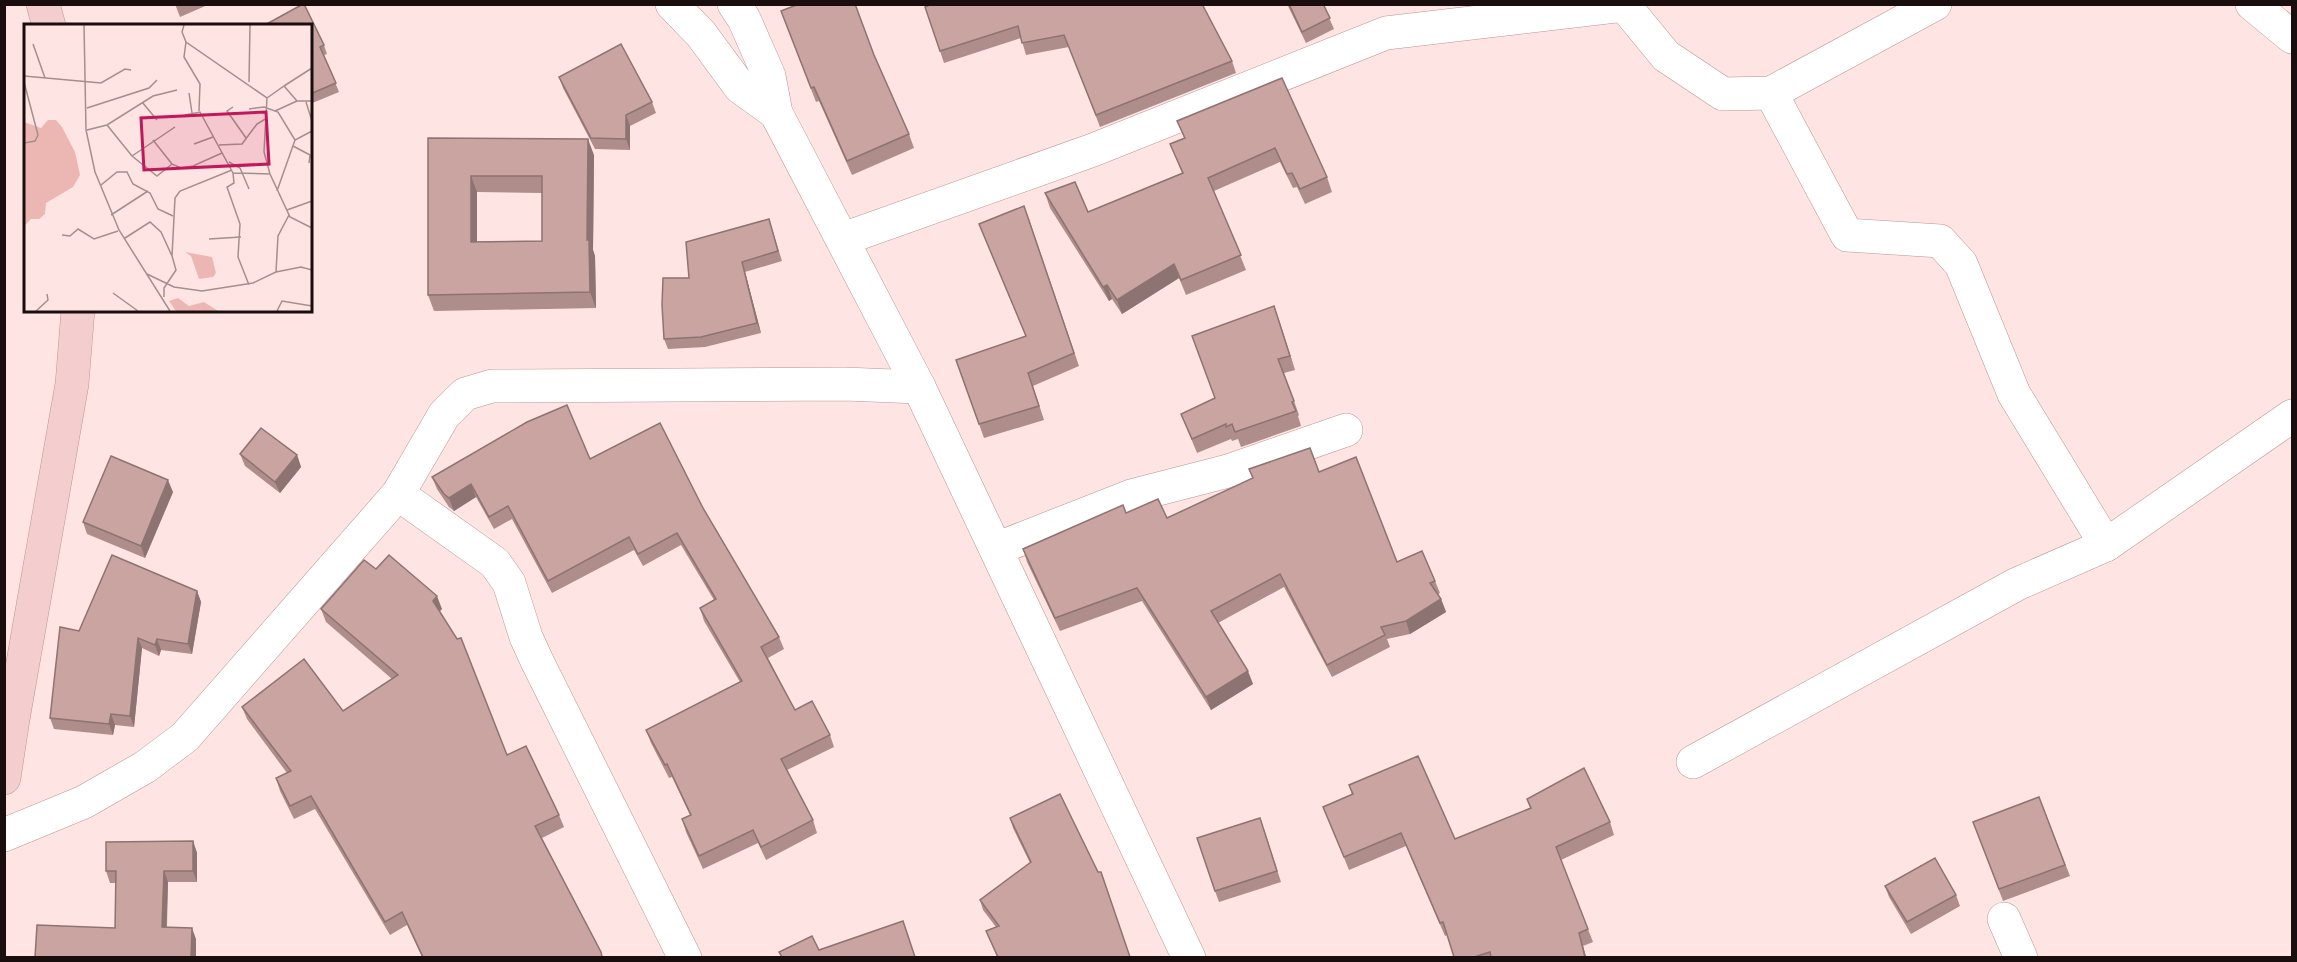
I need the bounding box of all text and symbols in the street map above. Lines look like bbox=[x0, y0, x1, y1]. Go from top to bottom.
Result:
inset map bbox=[24, 24, 312, 312]

